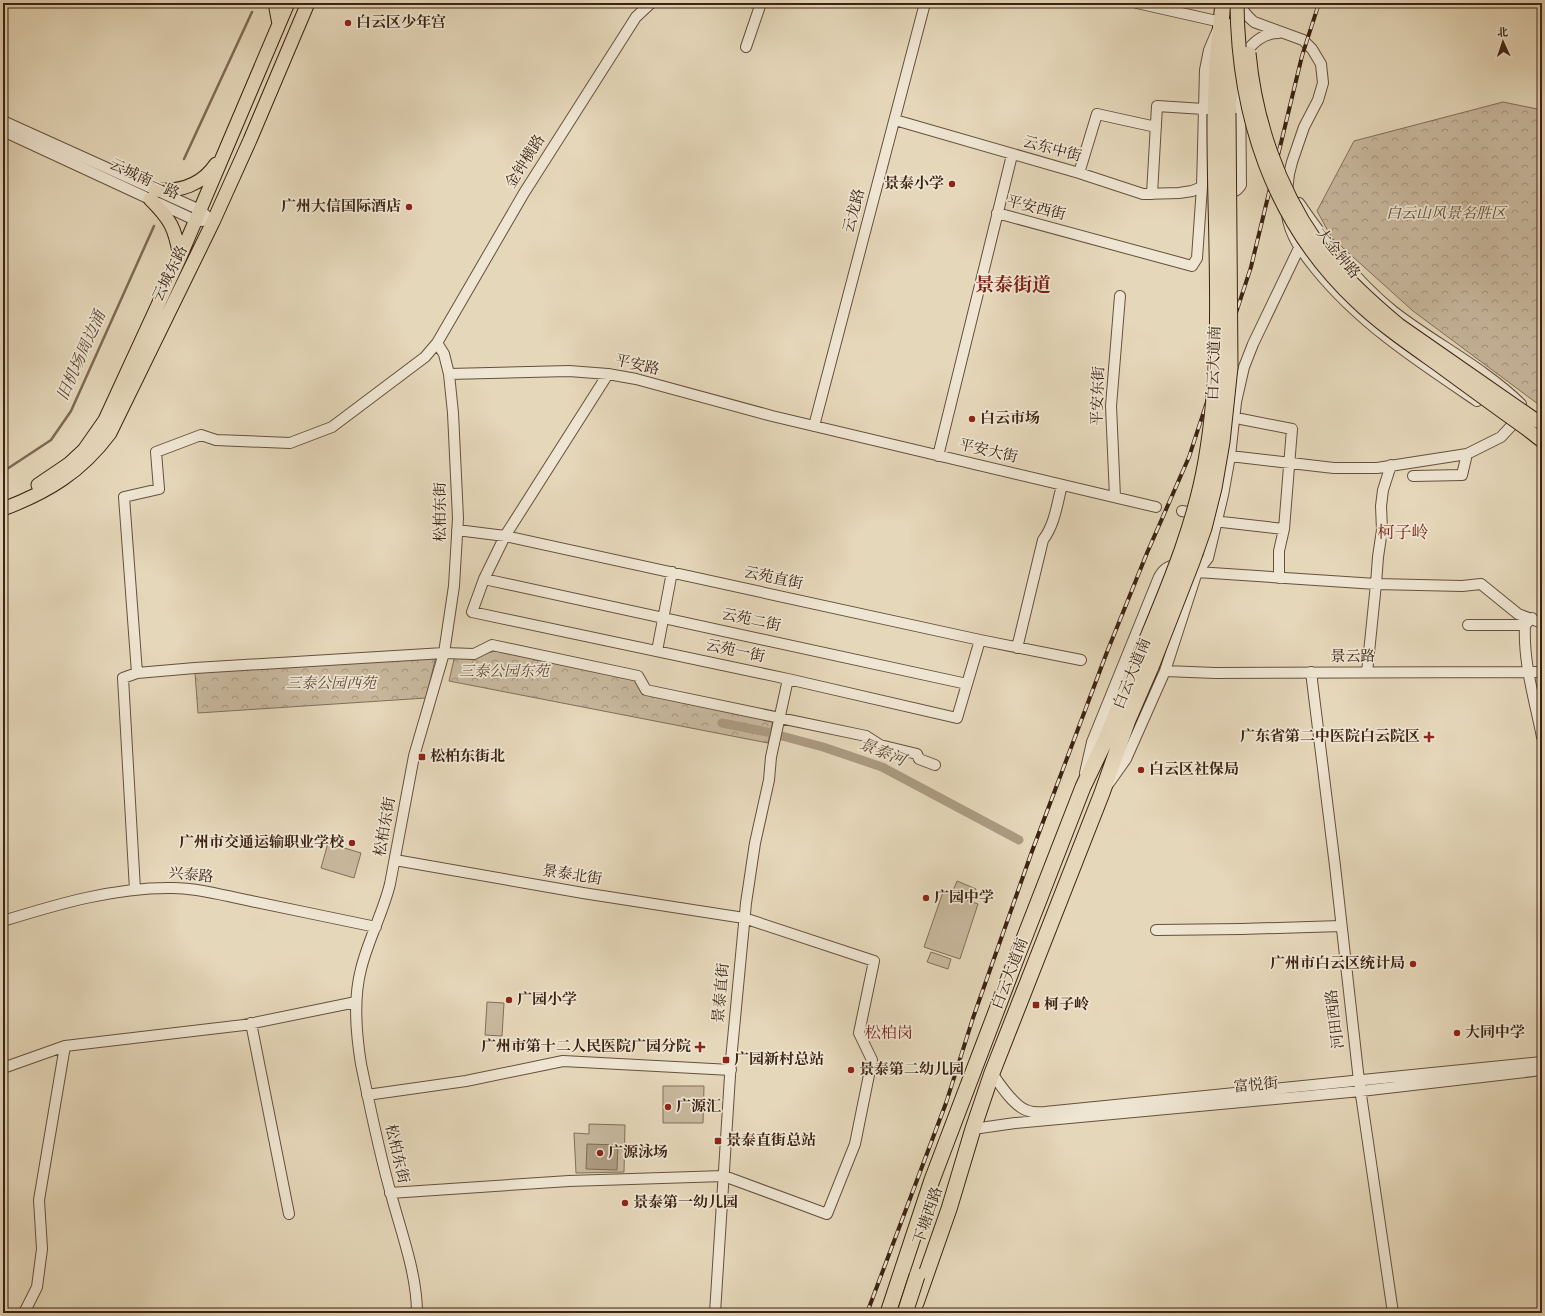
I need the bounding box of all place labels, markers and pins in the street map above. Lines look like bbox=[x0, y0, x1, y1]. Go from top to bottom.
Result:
place label: 白云区少年宫 bbox=[356, 13, 446, 34]
marker: 白云区少年宫 bbox=[343, 18, 353, 28]
place label: 景泰小学 bbox=[884, 174, 944, 195]
marker: 景泰小学 bbox=[947, 179, 957, 189]
place label: 广州大信国际酒店 bbox=[281, 197, 401, 218]
marker: 广州大信国际酒店 bbox=[404, 202, 414, 212]
place label: 白云市场 bbox=[980, 409, 1040, 430]
marker: 白云市场 bbox=[967, 414, 977, 424]
place label: 广东省第二中医院白云院区 bbox=[1240, 727, 1420, 748]
marker: 广东省第二中医院白云院区 bbox=[1423, 731, 1435, 743]
place label: 松柏东街北 bbox=[430, 747, 505, 768]
marker: 松柏东街北 bbox=[417, 752, 427, 762]
place label: 白云区社保局 bbox=[1149, 760, 1239, 781]
marker: 白云区社保局 bbox=[1136, 765, 1146, 775]
place label: 广州市交通运输职业学校 bbox=[179, 833, 345, 854]
marker: 广州市交通运输职业学校 bbox=[347, 838, 357, 848]
place label: 广园中学 bbox=[934, 888, 994, 909]
marker: 广园中学 bbox=[921, 893, 931, 903]
place label: 广州市白云区统计局 bbox=[1270, 954, 1405, 975]
marker: 广州市白云区统计局 bbox=[1408, 959, 1418, 969]
place label: 广园小学 bbox=[517, 990, 577, 1011]
marker: 广园小学 bbox=[504, 995, 514, 1005]
place label: 柯子岭 bbox=[1044, 995, 1089, 1016]
marker: 柯子岭 bbox=[1031, 1000, 1041, 1010]
place label: 大同中学 bbox=[1465, 1023, 1525, 1044]
marker: 大同中学 bbox=[1452, 1028, 1462, 1038]
place label: 广州市第十二人民医院广园分院 bbox=[481, 1037, 691, 1058]
marker: 广州市第十二人民医院广园分院 bbox=[694, 1041, 706, 1053]
place label: 广园新村总站 bbox=[734, 1050, 824, 1071]
marker: 广园新村总站 bbox=[721, 1055, 731, 1065]
place label: 景泰第二幼儿园 bbox=[859, 1060, 964, 1081]
marker: 景泰第二幼儿园 bbox=[846, 1065, 856, 1075]
place label: 广源汇 bbox=[676, 1097, 722, 1118]
marker: 广源汇 bbox=[663, 1102, 673, 1112]
place label: 景泰直街总站 bbox=[726, 1131, 816, 1152]
marker: 景泰直街总站 bbox=[713, 1136, 723, 1146]
place label: 广源泳场 bbox=[608, 1143, 668, 1164]
marker: 广源泳场 bbox=[595, 1148, 605, 1158]
place label: 景泰第一幼儿园 bbox=[633, 1193, 738, 1214]
marker: 景泰第一幼儿园 bbox=[620, 1198, 630, 1208]

